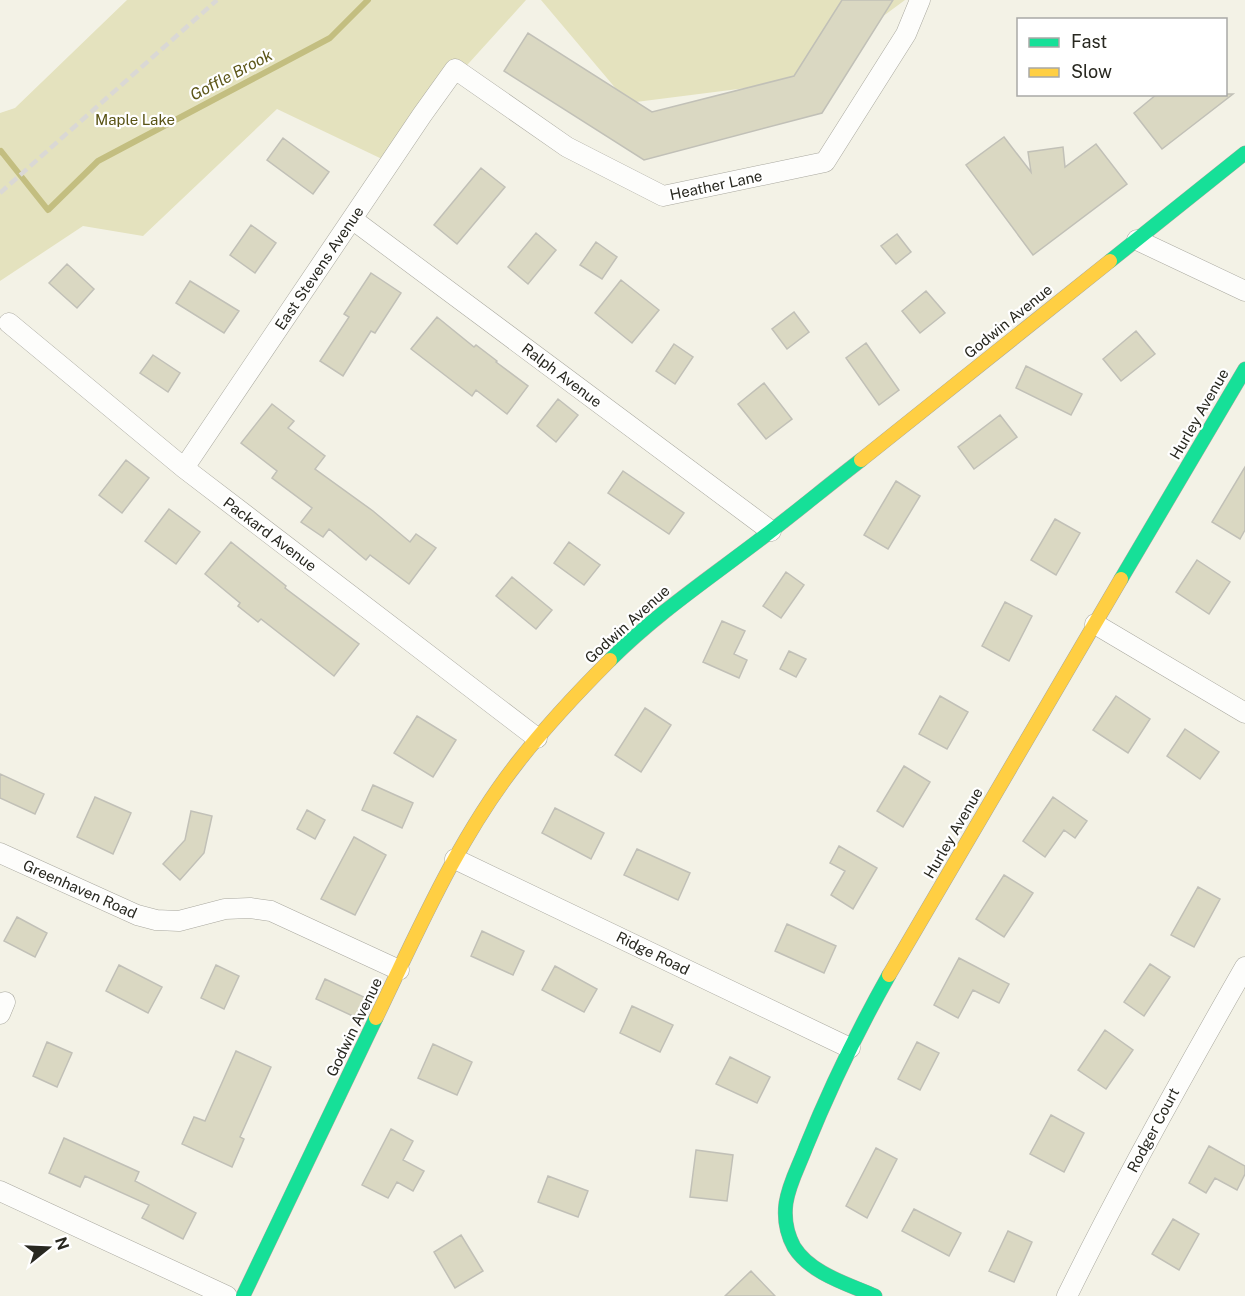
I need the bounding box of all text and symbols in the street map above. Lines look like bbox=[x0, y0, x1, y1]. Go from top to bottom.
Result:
legend bbox=[1017, 18, 1227, 96]
text: Fast bbox=[1071, 31, 1107, 52]
water label: Goffle Brook bbox=[187, 45, 276, 105]
text: Slow bbox=[1071, 61, 1112, 82]
park label: Maple Lake bbox=[95, 111, 175, 128]
street label: Heather Lane bbox=[668, 167, 764, 203]
street label: East Stevens Avenue bbox=[271, 203, 367, 333]
street label: Godwin Avenue bbox=[961, 280, 1055, 362]
street label: Ralph Avenue bbox=[519, 339, 605, 411]
street label: Hurley Avenue bbox=[1166, 366, 1232, 462]
street label: Packard Avenue bbox=[220, 493, 320, 575]
street label: Godwin Avenue bbox=[581, 582, 673, 666]
street label: Hurley Avenue bbox=[920, 785, 986, 881]
street label: Greenhaven Road bbox=[20, 856, 140, 922]
street label: Ridge Road bbox=[614, 928, 692, 978]
street label: Godwin Avenue bbox=[323, 975, 385, 1079]
street label: Rodger Court bbox=[1124, 1085, 1183, 1175]
north arrow bbox=[18, 1218, 78, 1278]
text: N bbox=[51, 1235, 73, 1252]

